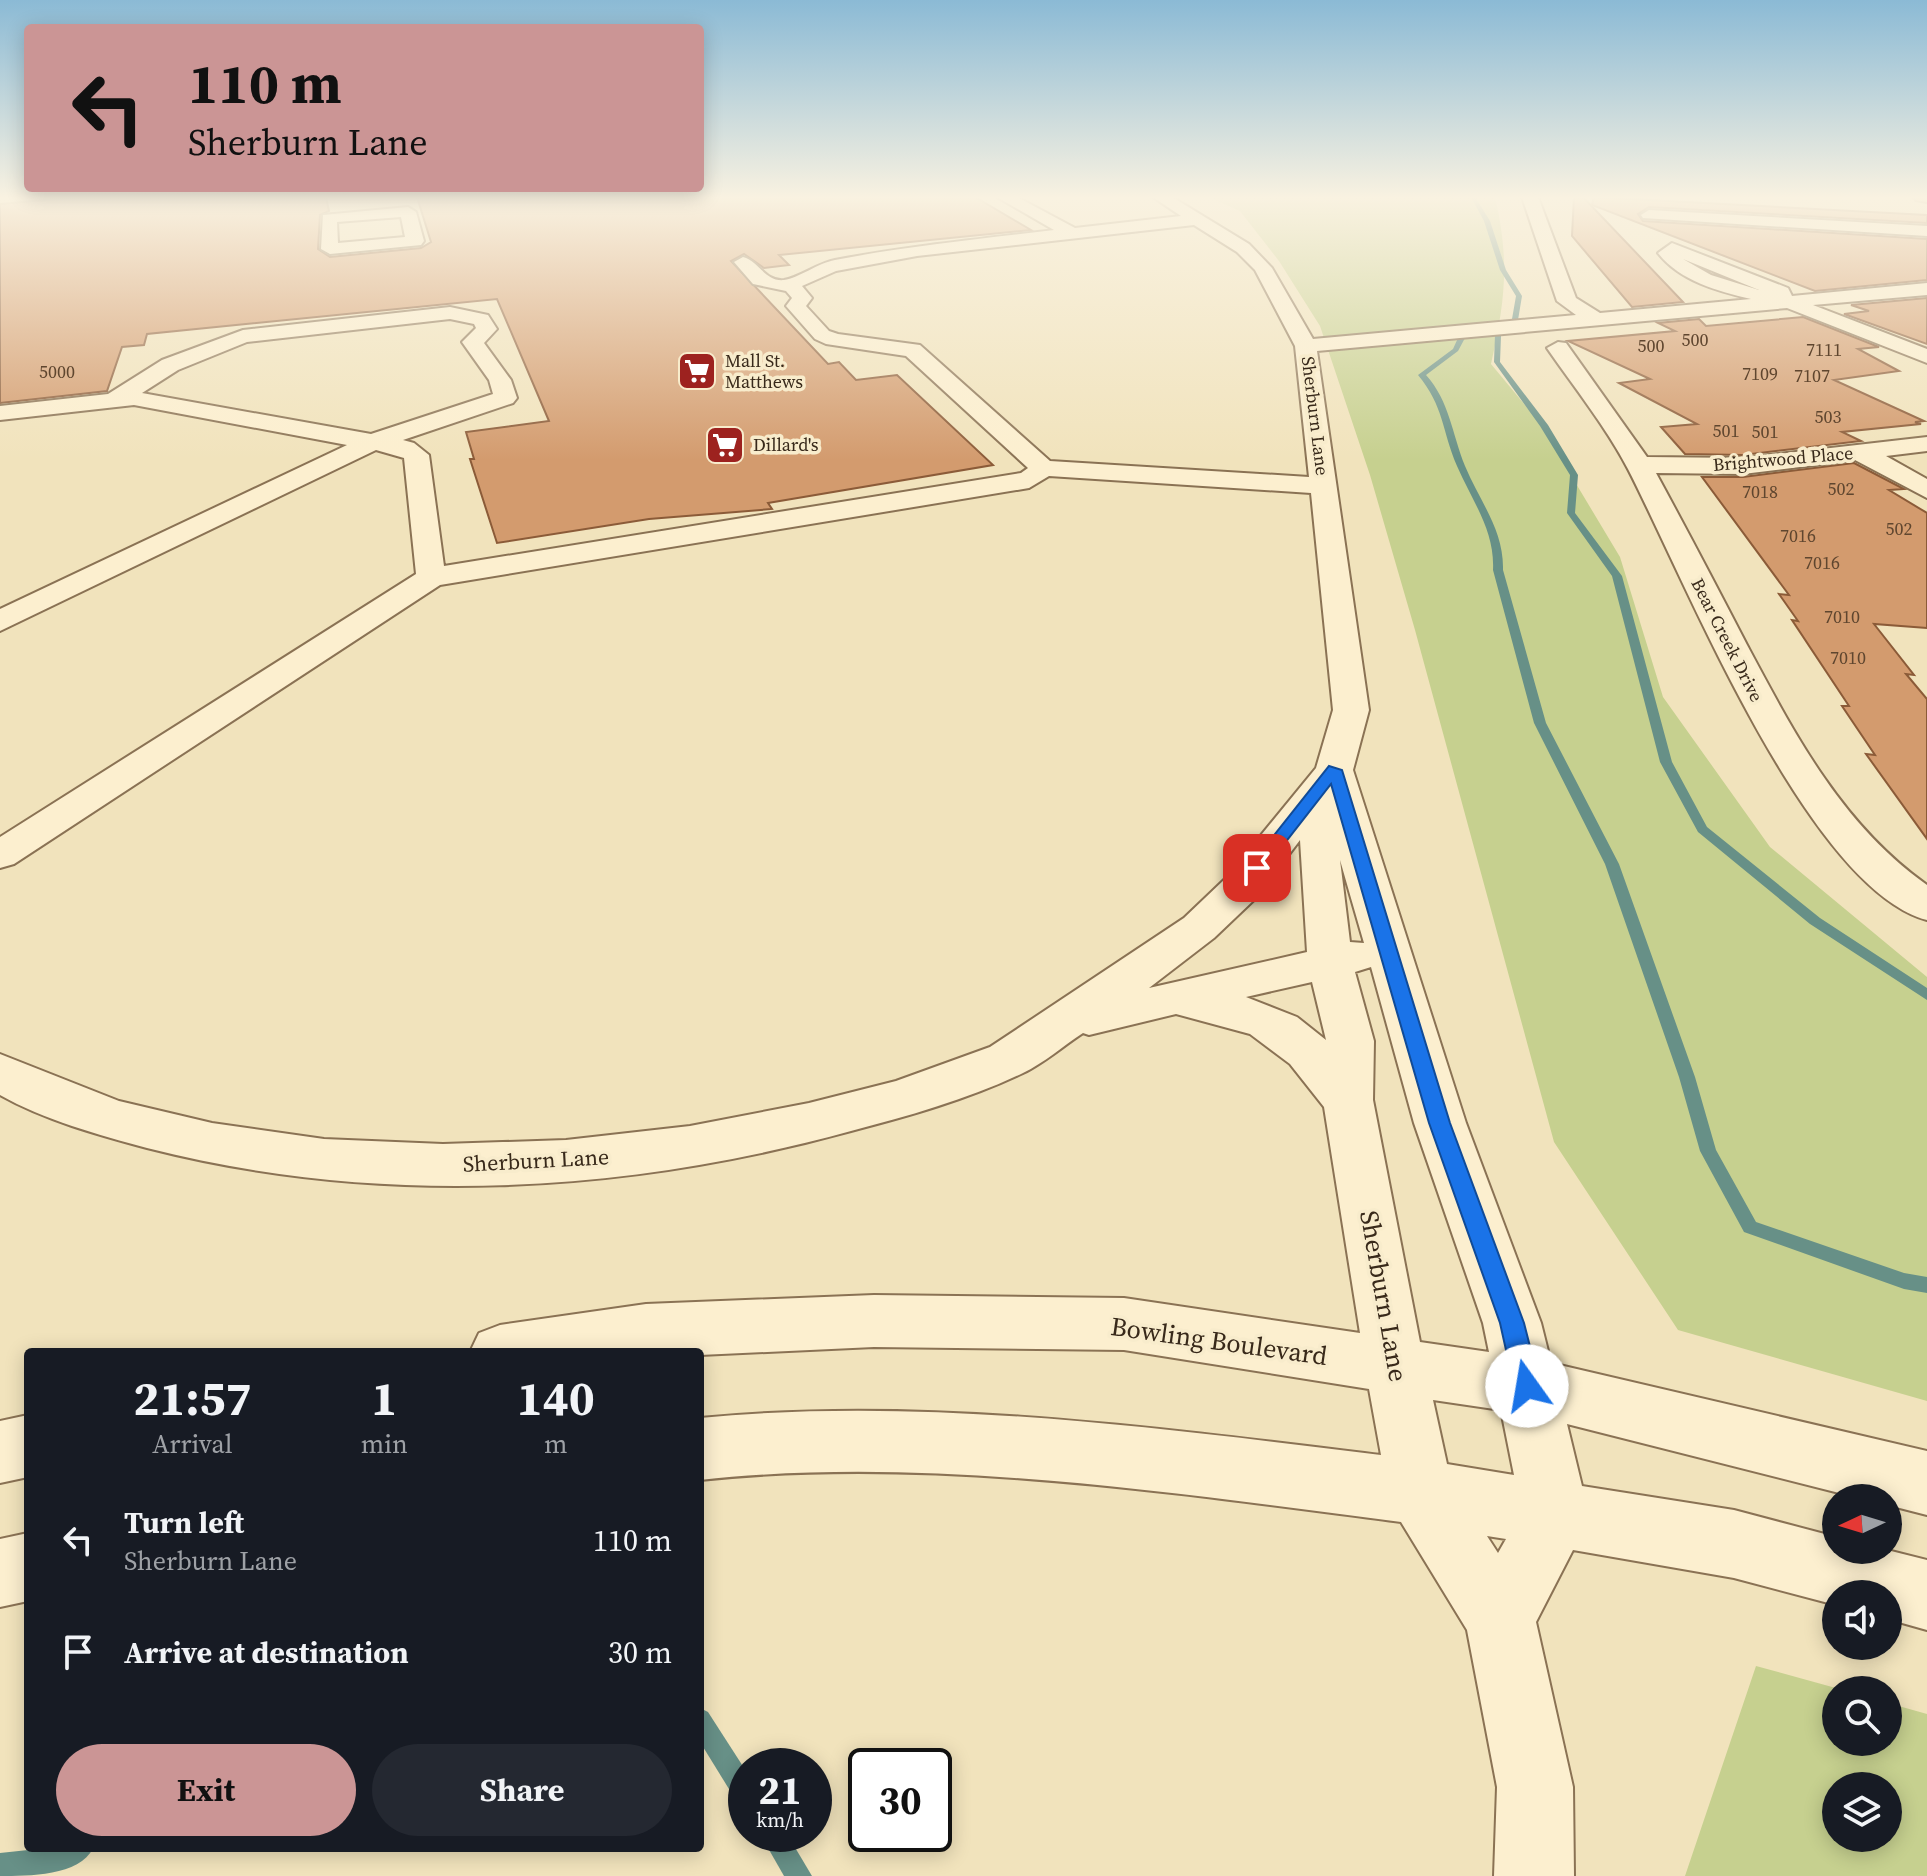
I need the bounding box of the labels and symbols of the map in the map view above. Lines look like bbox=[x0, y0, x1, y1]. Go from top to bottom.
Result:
house number: 500 bbox=[1682, 327, 1709, 352]
house number: 500 bbox=[1638, 333, 1665, 358]
house number: 7111 bbox=[1806, 337, 1842, 362]
place label: Mall St. Matthews bbox=[725, 348, 803, 394]
supermarket icon: Mall St. Matthews bbox=[676, 350, 718, 392]
street label: Sherburn Lane bbox=[1296, 355, 1335, 477]
house number: 5000 bbox=[39, 359, 75, 384]
house number: 7109 bbox=[1742, 361, 1778, 386]
house number: 7107 bbox=[1794, 363, 1830, 388]
house number: 503 bbox=[1815, 404, 1842, 429]
house number: 501 bbox=[1713, 418, 1740, 443]
house number: 501 bbox=[1752, 419, 1779, 444]
supermarket icon: Dillard's bbox=[704, 424, 746, 466]
place label: Dillard's bbox=[753, 432, 819, 457]
street label: Brightwood Place bbox=[1712, 440, 1854, 477]
house number: 502 bbox=[1828, 476, 1855, 501]
house number: 7018 bbox=[1742, 479, 1778, 504]
house number: 502 bbox=[1886, 516, 1913, 541]
house number: 7016 bbox=[1780, 523, 1816, 548]
house number: 7016 bbox=[1804, 550, 1840, 575]
street label: Bear Creek Drive bbox=[1686, 574, 1769, 706]
house number: 7010 bbox=[1824, 604, 1860, 629]
house number: 7010 bbox=[1830, 645, 1866, 670]
pin bbox=[1223, 834, 1291, 902]
street label: Sherburn Lane bbox=[462, 1141, 610, 1179]
street label: Sherburn Lane bbox=[1351, 1208, 1417, 1384]
street label: Bowling Boulevard bbox=[1108, 1308, 1330, 1374]
position arrow bbox=[1485, 1344, 1569, 1428]
north arrow bbox=[1822, 1484, 1902, 1564]
speed limit sign: 30 bbox=[848, 1748, 952, 1852]

